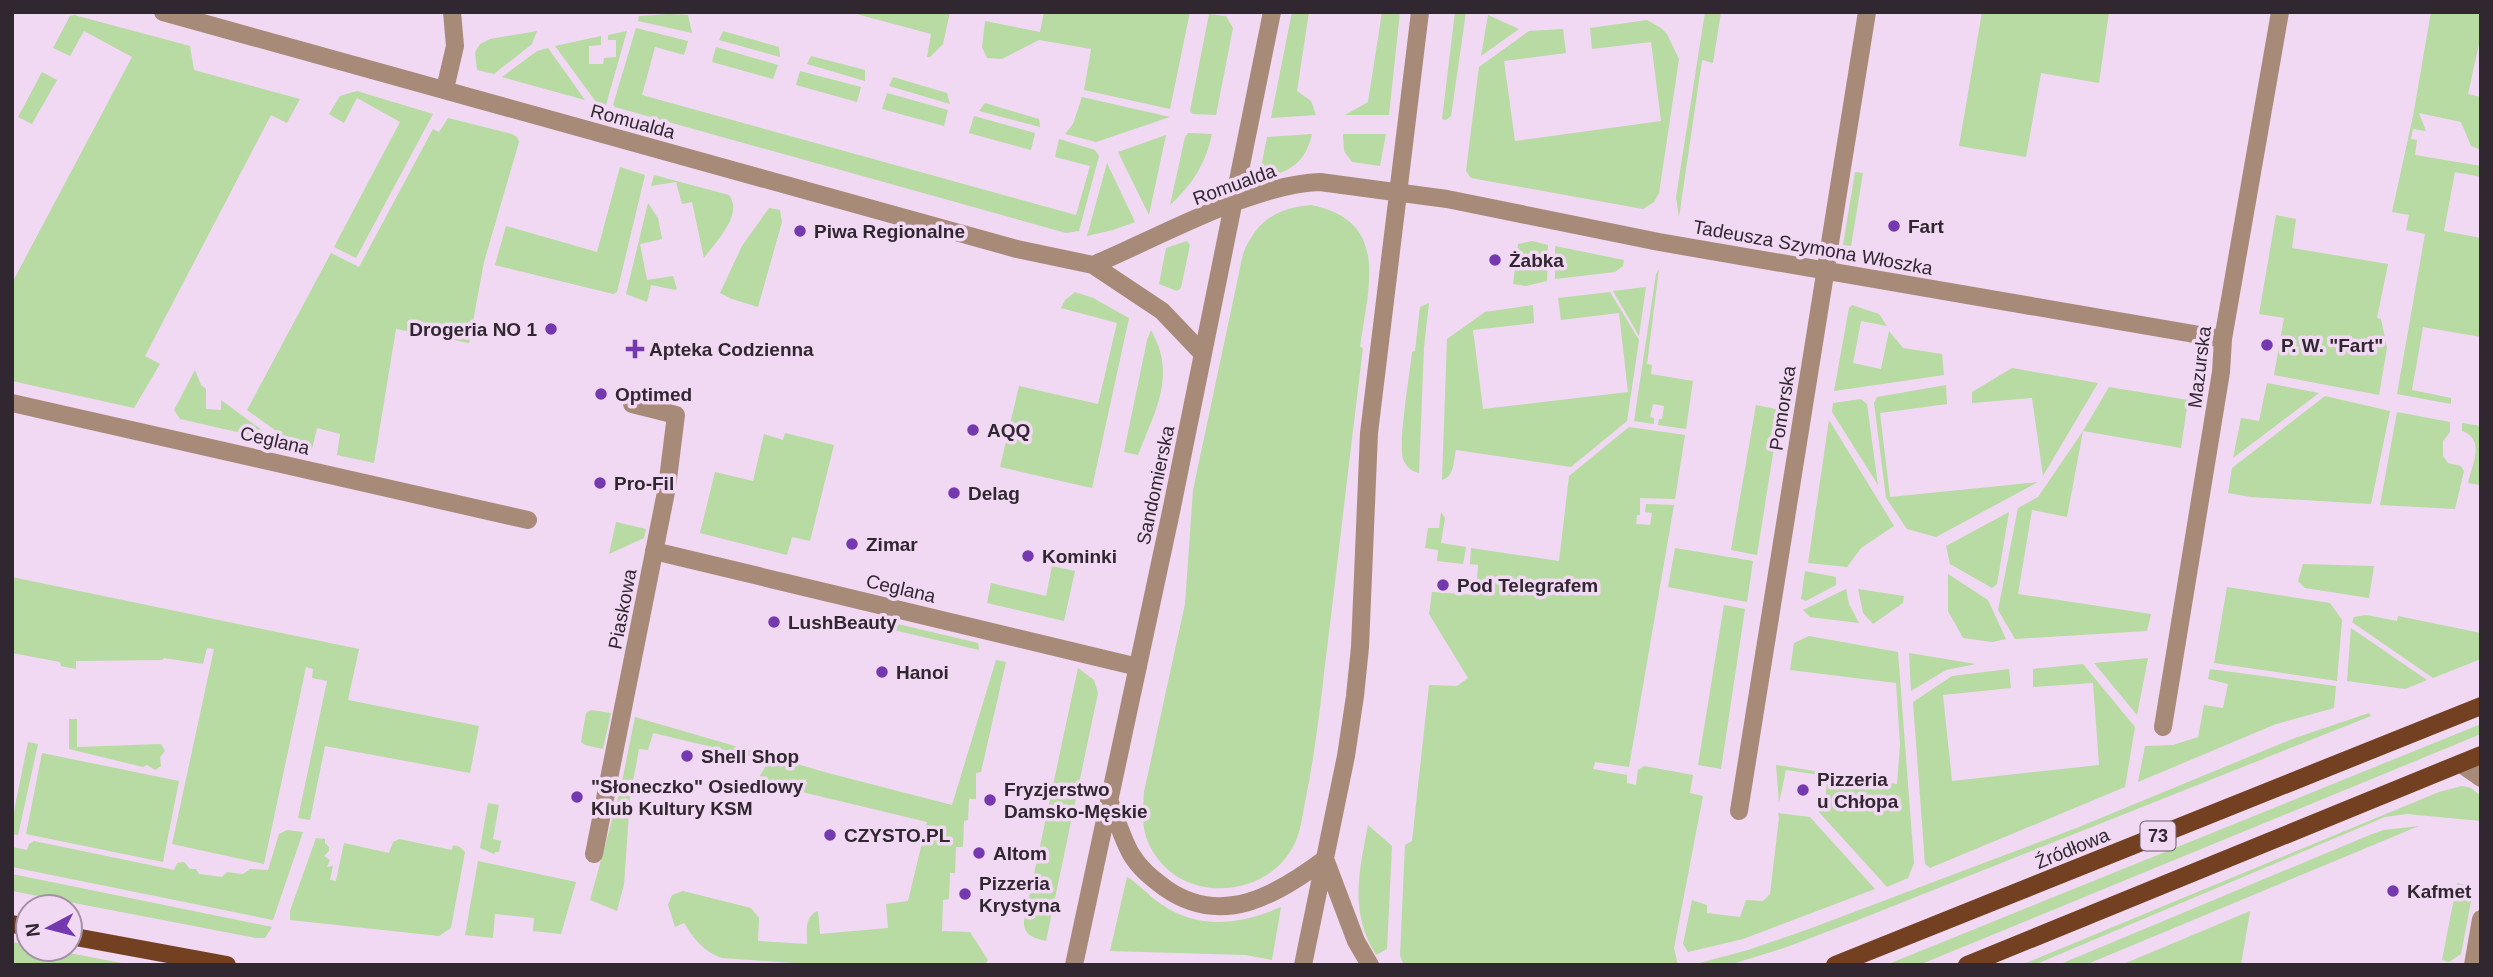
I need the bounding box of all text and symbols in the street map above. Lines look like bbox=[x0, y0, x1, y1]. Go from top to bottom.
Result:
street label: Romualda bbox=[588, 100, 678, 143]
street label: Romualda bbox=[1190, 160, 1279, 209]
street label: Tadeusza Szymona Włoszka bbox=[1691, 216, 1935, 279]
place label: Fart bbox=[1908, 216, 1945, 237]
marker: Fart bbox=[1886, 218, 1902, 234]
place label: Piwa Regionalne bbox=[814, 221, 965, 242]
marker: Piwa Regionalne bbox=[792, 223, 808, 239]
place label: Żabka bbox=[1509, 250, 1564, 271]
marker: Żabka bbox=[1487, 252, 1503, 268]
place label: Drogeria NO 1 bbox=[409, 319, 537, 340]
marker: Drogeria NO 1 bbox=[543, 321, 559, 337]
street label: Mazurska bbox=[2184, 324, 2215, 409]
place label: P. W. "Fart" bbox=[2281, 335, 2383, 356]
marker: P. W. "Fart" bbox=[2259, 337, 2275, 353]
place label: Apteka Codzienna bbox=[649, 339, 814, 360]
marker: Apteka Codzienna bbox=[627, 341, 643, 357]
street label: Pomorska bbox=[1765, 364, 1800, 452]
place label: Optimed bbox=[615, 384, 692, 405]
marker: Optimed bbox=[593, 386, 609, 402]
place label: AQQ bbox=[987, 420, 1030, 441]
street label: Ceglana bbox=[238, 422, 312, 459]
marker: AQQ bbox=[965, 422, 981, 438]
street label: Sandomierska bbox=[1133, 423, 1178, 547]
place label: Pro-Fil bbox=[614, 473, 674, 494]
marker: Pro-Fil bbox=[592, 475, 608, 491]
place label: Delag bbox=[968, 483, 1020, 504]
marker: Delag bbox=[946, 485, 962, 501]
place label: Zimar bbox=[866, 534, 918, 555]
marker: Zimar bbox=[844, 536, 860, 552]
place label: Kominki bbox=[1042, 546, 1117, 567]
marker: Kominki bbox=[1020, 548, 1036, 564]
street label: Piaskowa bbox=[604, 567, 641, 651]
street label: Ceglana bbox=[864, 570, 938, 607]
place label: Pod Telegrafem bbox=[1457, 575, 1598, 596]
marker: Pod Telegrafem bbox=[1435, 577, 1451, 593]
place label: LushBeauty bbox=[788, 612, 897, 633]
marker: LushBeauty bbox=[766, 614, 782, 630]
place label: Hanoi bbox=[896, 662, 949, 683]
marker: Hanoi bbox=[874, 664, 890, 680]
place label: Shell Shop bbox=[701, 746, 799, 767]
marker: Shell Shop bbox=[679, 748, 695, 764]
place label: Pizzeria u Chłopa bbox=[1817, 769, 1899, 812]
place label: "Słoneczko" Osiedlowy Klub Kultury KSM bbox=[591, 776, 804, 819]
place label: Fryzjerstwo Damsko-Męskie bbox=[1004, 779, 1148, 822]
marker: Pizzeria u Chłopa bbox=[1795, 782, 1811, 798]
marker: "Słoneczko" Osiedlowy Klub Kultury KSM bbox=[569, 789, 585, 805]
marker: Fryzjerstwo Damsko-Męskie bbox=[982, 792, 998, 808]
road number: 73 bbox=[2140, 822, 2176, 850]
street label: Źródłowa bbox=[2032, 824, 2113, 873]
place label: CZYSTO.PL bbox=[844, 825, 951, 846]
marker: CZYSTO.PL bbox=[822, 827, 838, 843]
place label: Altom bbox=[993, 843, 1047, 864]
marker: Altom bbox=[971, 845, 987, 861]
place label: Pizzeria Krystyna bbox=[979, 873, 1061, 916]
place label: Kafmet bbox=[2407, 881, 2472, 902]
marker: Kafmet bbox=[2385, 883, 2401, 899]
marker: Pizzeria Krystyna bbox=[957, 886, 973, 902]
north arrow bbox=[14, 893, 84, 963]
text: N bbox=[21, 922, 44, 938]

